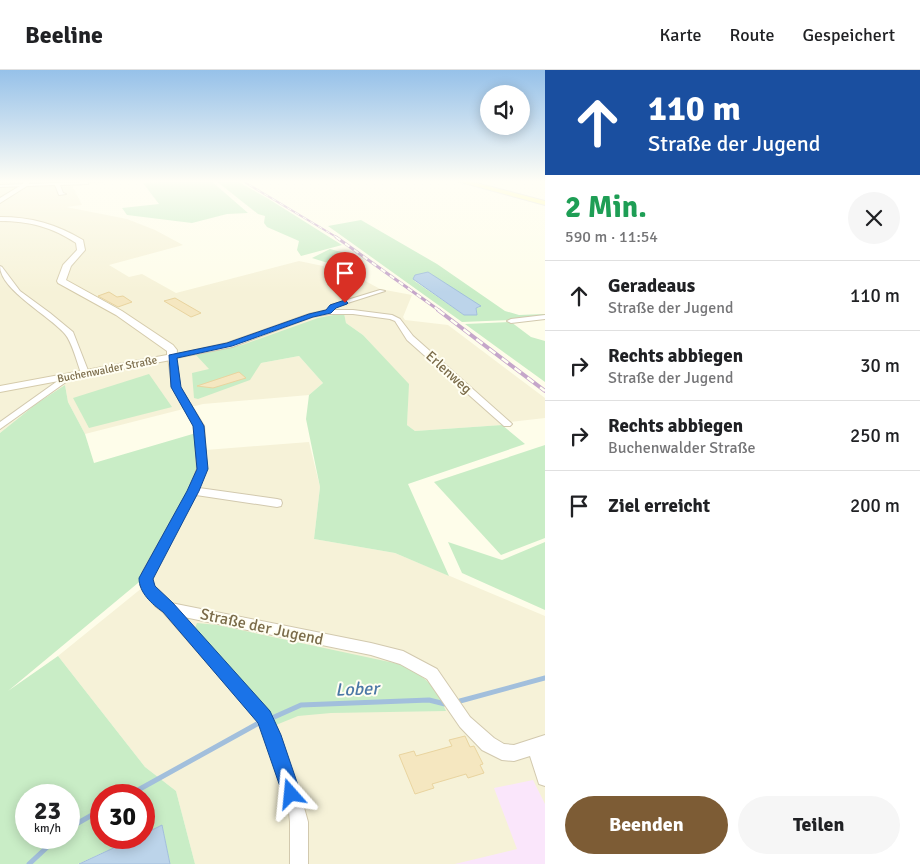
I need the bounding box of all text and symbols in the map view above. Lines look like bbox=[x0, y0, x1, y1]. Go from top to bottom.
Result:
text: Beeline bbox=[25, 20, 103, 50]
text: Karte bbox=[660, 24, 702, 46]
text: Route bbox=[730, 24, 775, 46]
text: Gespeichert bbox=[803, 24, 895, 46]
map controls bbox=[480, 85, 530, 135]
button: sound bbox=[480, 85, 530, 135]
text: 110 m bbox=[648, 87, 741, 130]
icon: ahead bbox=[565, 90, 630, 155]
text: Straße der Jugend bbox=[648, 130, 820, 157]
text: 2 Min. bbox=[565, 189, 647, 226]
button: close bbox=[848, 192, 900, 244]
text: 590 m · 11:54 bbox=[565, 227, 658, 247]
pin bbox=[324, 252, 366, 303]
icon: arrive bbox=[331, 259, 359, 287]
text: Geradeaus bbox=[608, 274, 695, 298]
icon: ahead bbox=[565, 282, 593, 310]
text: 110 m bbox=[850, 284, 900, 308]
text: Straße der Jugend bbox=[608, 298, 733, 318]
text: Rechts abbiegen bbox=[608, 344, 743, 368]
street label: Erlenweg bbox=[422, 347, 475, 397]
icon: right bbox=[565, 352, 593, 380]
street label: Buchenwalder Straße bbox=[56, 353, 158, 386]
text: 30 m bbox=[860, 354, 900, 378]
text: Straße der Jugend bbox=[608, 368, 733, 388]
text: Rechts abbiegen bbox=[608, 414, 743, 438]
icon: right bbox=[565, 422, 593, 450]
text: 250 m bbox=[850, 424, 900, 448]
text: Buchenwalder Straße bbox=[608, 438, 756, 458]
icon: arrive bbox=[565, 492, 593, 520]
text: Ziel erreicht bbox=[608, 494, 710, 518]
text: 200 m bbox=[850, 494, 900, 518]
street label: Straße der Jugend bbox=[198, 604, 325, 650]
water label: Lober bbox=[335, 677, 381, 701]
position arrow bbox=[264, 767, 316, 819]
speed limit sign: 30 bbox=[90, 784, 155, 849]
text: 23 bbox=[34, 795, 61, 826]
button: Beenden bbox=[565, 796, 728, 854]
button: Teilen bbox=[738, 796, 900, 854]
text: km/h bbox=[34, 821, 61, 836]

